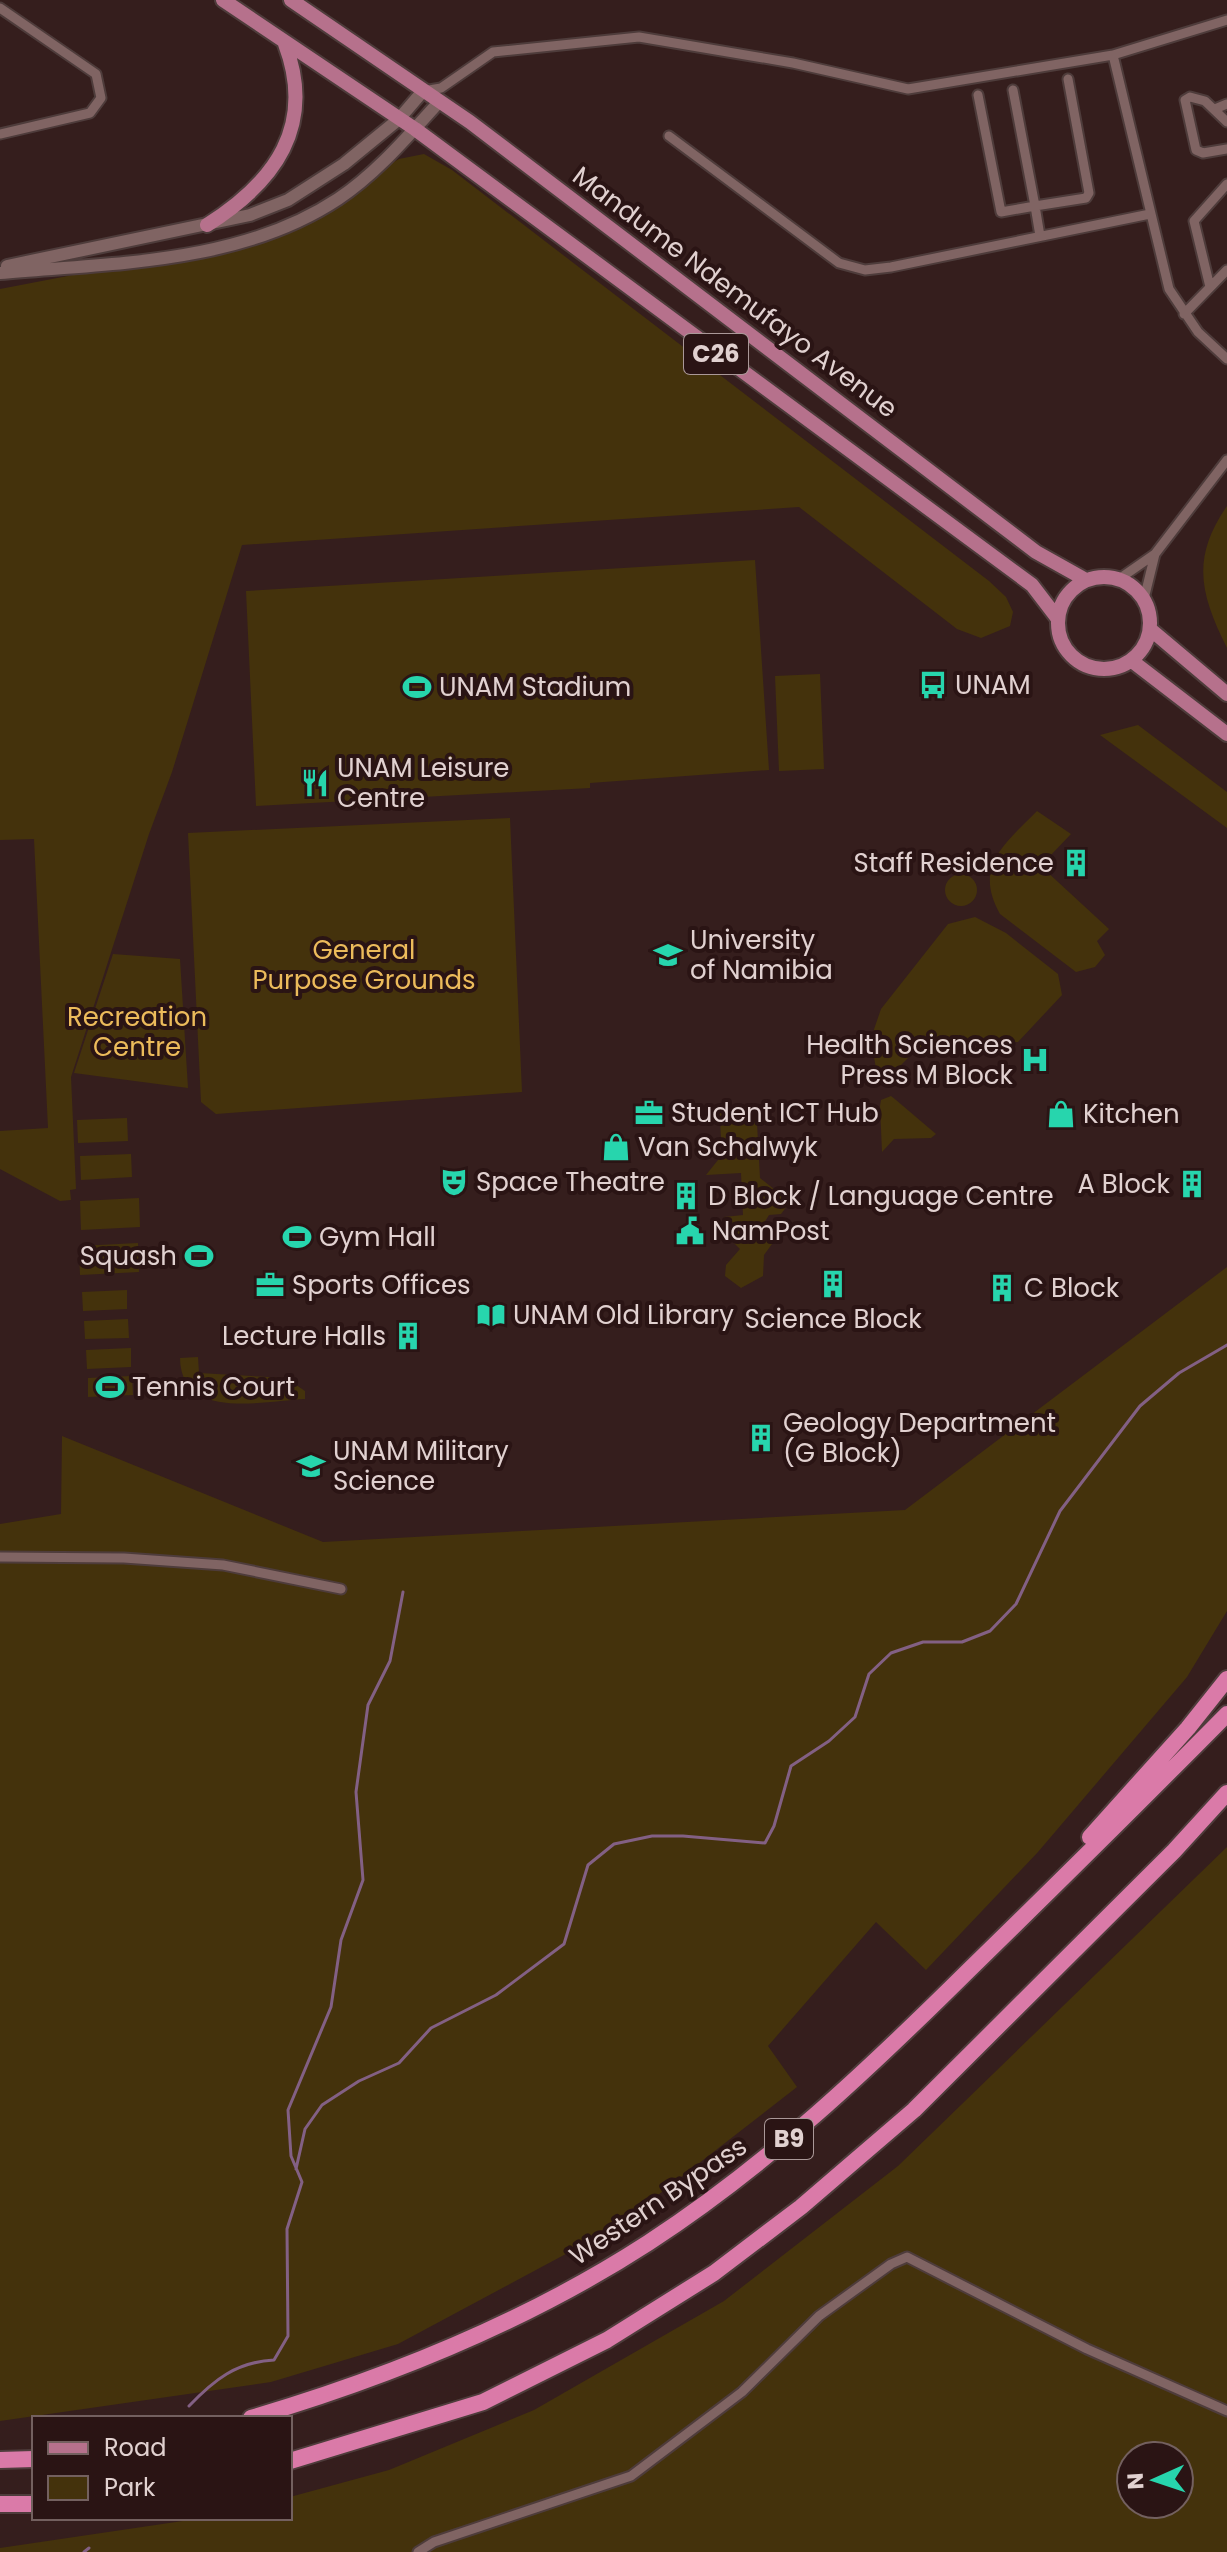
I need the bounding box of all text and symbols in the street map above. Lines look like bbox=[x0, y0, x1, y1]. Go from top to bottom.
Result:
street label: Mandume Ndemufayo Avenue bbox=[565, 158, 905, 426]
road number: C26 bbox=[684, 334, 748, 374]
place label: UNAM bbox=[955, 667, 1031, 703]
place label: UNAM Stadium bbox=[439, 669, 631, 705]
bus stop icon: UNAM bbox=[918, 670, 948, 700]
sports icon: UNAM Stadium bbox=[402, 672, 432, 702]
place label: UNAM Leisure Centre bbox=[337, 750, 509, 816]
restaurant icon: UNAM Leisure Centre bbox=[300, 768, 330, 798]
place label: Staff Residence bbox=[854, 845, 1054, 881]
building icon: Staff Residence bbox=[1061, 848, 1091, 878]
place label: University of Namibia bbox=[690, 922, 833, 988]
park label: General Purpose Grounds bbox=[252, 932, 476, 998]
school or university icon: University of Namibia bbox=[653, 940, 683, 970]
park label: Recreation Centre bbox=[67, 999, 207, 1065]
place label: Health Sciences Press M Block bbox=[806, 1027, 1014, 1093]
hospital icon: Health Sciences Press M Block bbox=[1020, 1045, 1050, 1075]
place label: Student ICT Hub bbox=[671, 1095, 879, 1131]
place label: Kitchen bbox=[1083, 1096, 1180, 1132]
office icon: Student ICT Hub bbox=[634, 1098, 664, 1128]
shop icon: Kitchen bbox=[1046, 1099, 1076, 1129]
place label: Van Schalwyk bbox=[638, 1129, 818, 1165]
shop icon: Van Schalwyk bbox=[601, 1132, 631, 1162]
place label: Space Theatre bbox=[476, 1164, 665, 1200]
place label: A Block bbox=[1077, 1166, 1171, 1202]
theatre icon: Space Theatre bbox=[439, 1167, 469, 1197]
building icon: A Block bbox=[1177, 1169, 1207, 1199]
place label: D Block / Language Centre bbox=[708, 1178, 1054, 1214]
building icon: D Block / Language Centre bbox=[671, 1181, 701, 1211]
place label: NamPost bbox=[712, 1213, 829, 1249]
public building icon: NamPost bbox=[675, 1216, 705, 1246]
place label: Gym Hall bbox=[319, 1219, 436, 1255]
sports icon: Gym Hall bbox=[282, 1222, 312, 1252]
place label: Squash bbox=[80, 1238, 177, 1274]
sports icon: Squash bbox=[184, 1241, 214, 1271]
place label: Sports Offices bbox=[292, 1267, 471, 1303]
building icon: Science Block bbox=[818, 1269, 848, 1299]
office icon: Sports Offices bbox=[255, 1270, 285, 1300]
place label: C Block bbox=[1024, 1270, 1120, 1306]
building icon: C Block bbox=[987, 1273, 1017, 1303]
place label: UNAM Old Library bbox=[513, 1297, 734, 1333]
library icon: UNAM Old Library bbox=[476, 1300, 506, 1330]
place label: Science Block bbox=[744, 1301, 922, 1337]
place label: Lecture Halls bbox=[222, 1318, 386, 1354]
building icon: Lecture Halls bbox=[393, 1321, 423, 1351]
place label: Tennis Court bbox=[132, 1369, 295, 1405]
sports icon: Tennis Court bbox=[95, 1372, 125, 1402]
place label: Geology Department (G Block) bbox=[783, 1405, 1056, 1471]
building icon: Geology Department (G Block) bbox=[746, 1423, 776, 1453]
place label: UNAM Military Science bbox=[333, 1433, 509, 1499]
school or university icon: UNAM Military Science bbox=[296, 1451, 326, 1481]
road number: B9 bbox=[765, 2119, 813, 2159]
street label: Western Bypass bbox=[562, 2128, 754, 2274]
legend bbox=[32, 2416, 292, 2520]
text: Road bbox=[104, 2431, 166, 2464]
north arrow bbox=[1115, 2440, 1195, 2520]
text: Park bbox=[104, 2471, 156, 2504]
text: N bbox=[1120, 2472, 1151, 2490]

